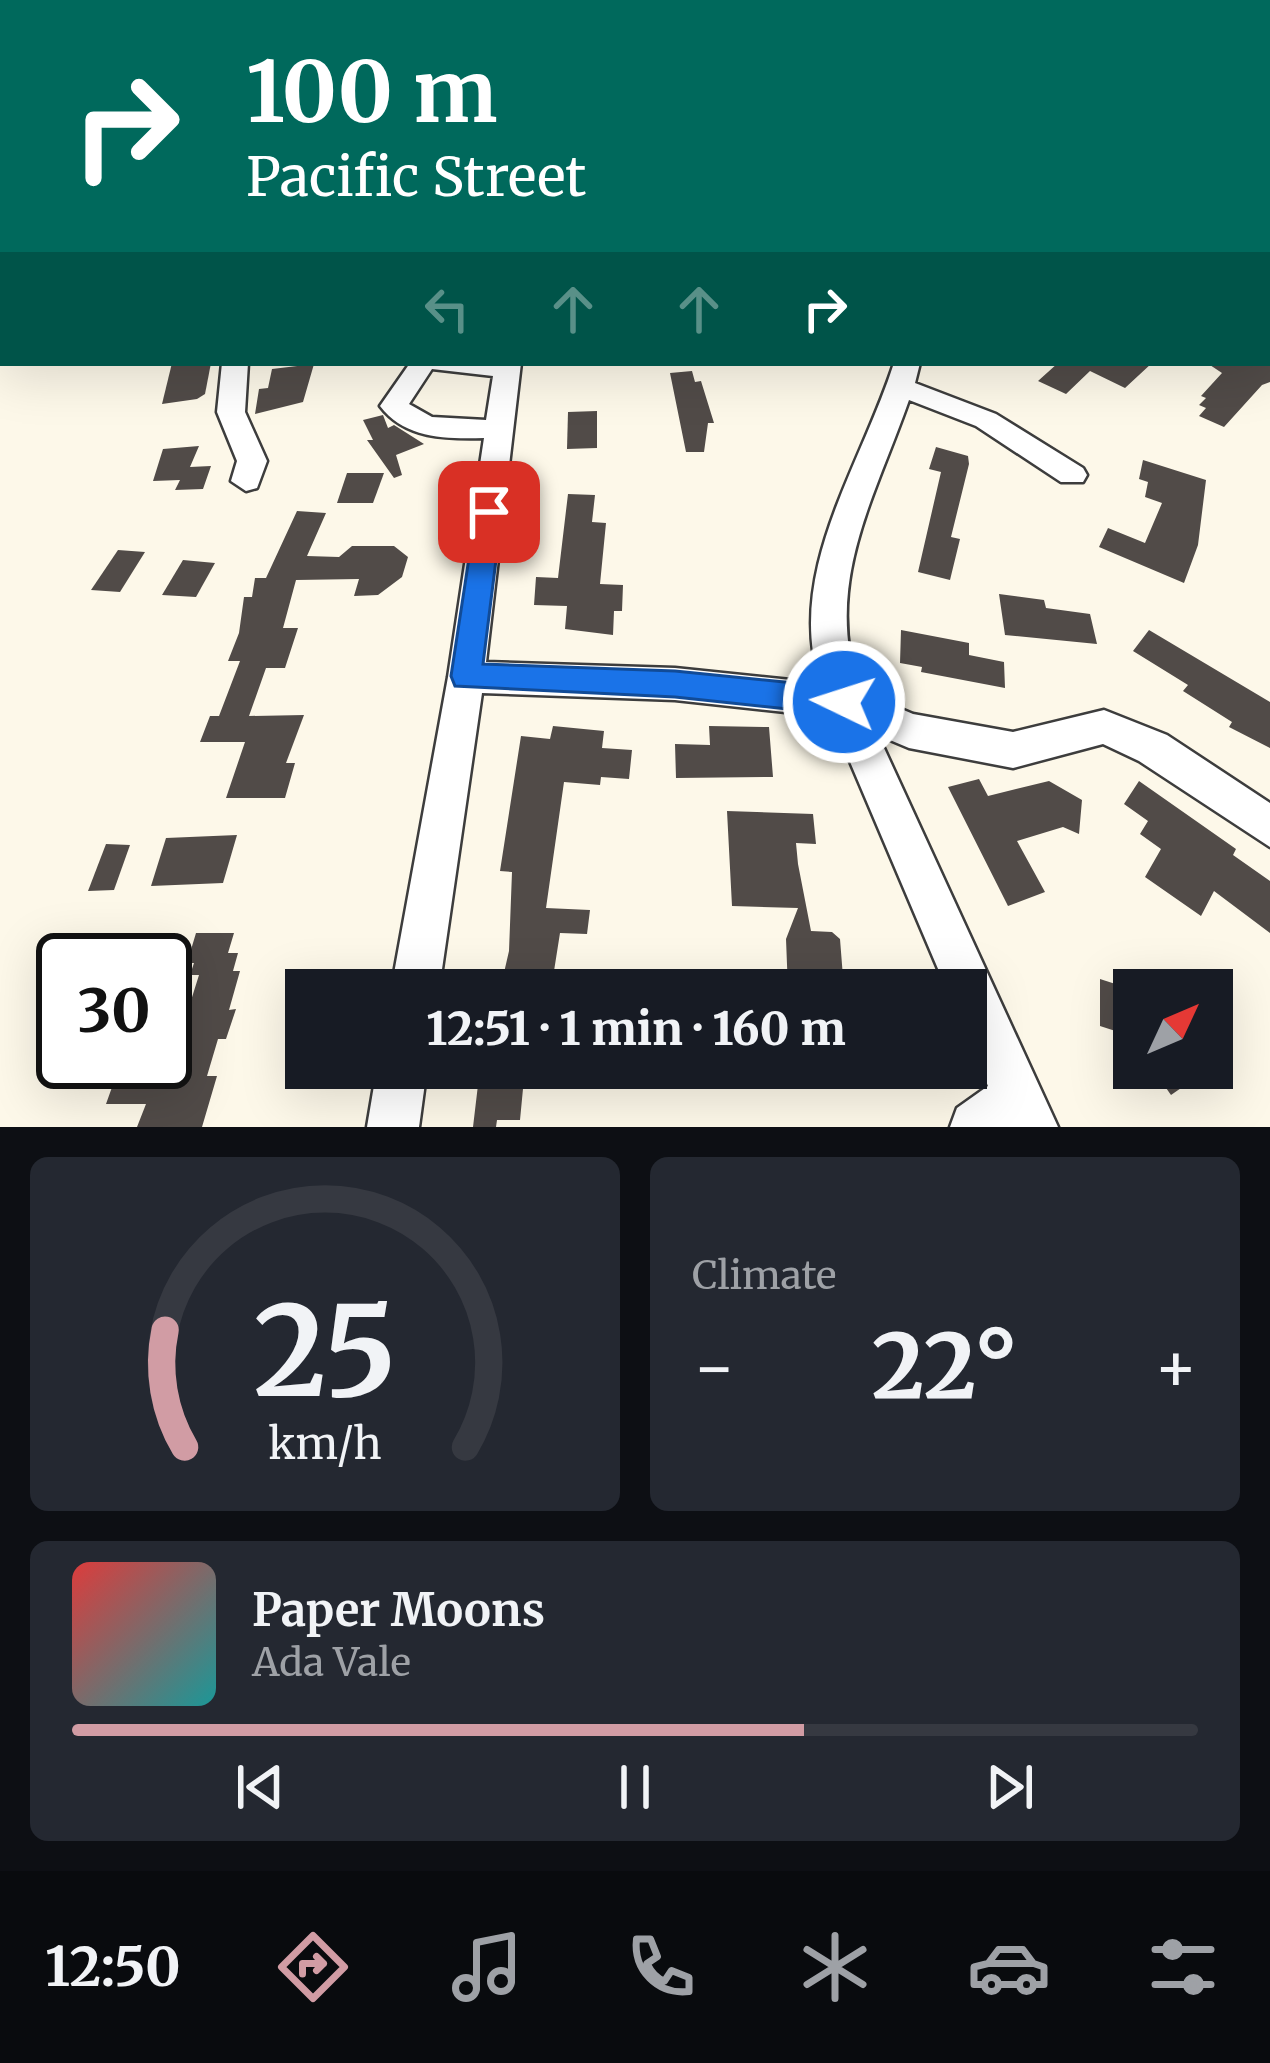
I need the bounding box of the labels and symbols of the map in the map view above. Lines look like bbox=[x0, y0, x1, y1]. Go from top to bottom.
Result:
pin bbox=[438, 461, 540, 563]
position arrow bbox=[781, 639, 907, 765]
speed limit sign: 30 bbox=[36, 933, 192, 1089]
north arrow bbox=[1113, 969, 1233, 1089]

